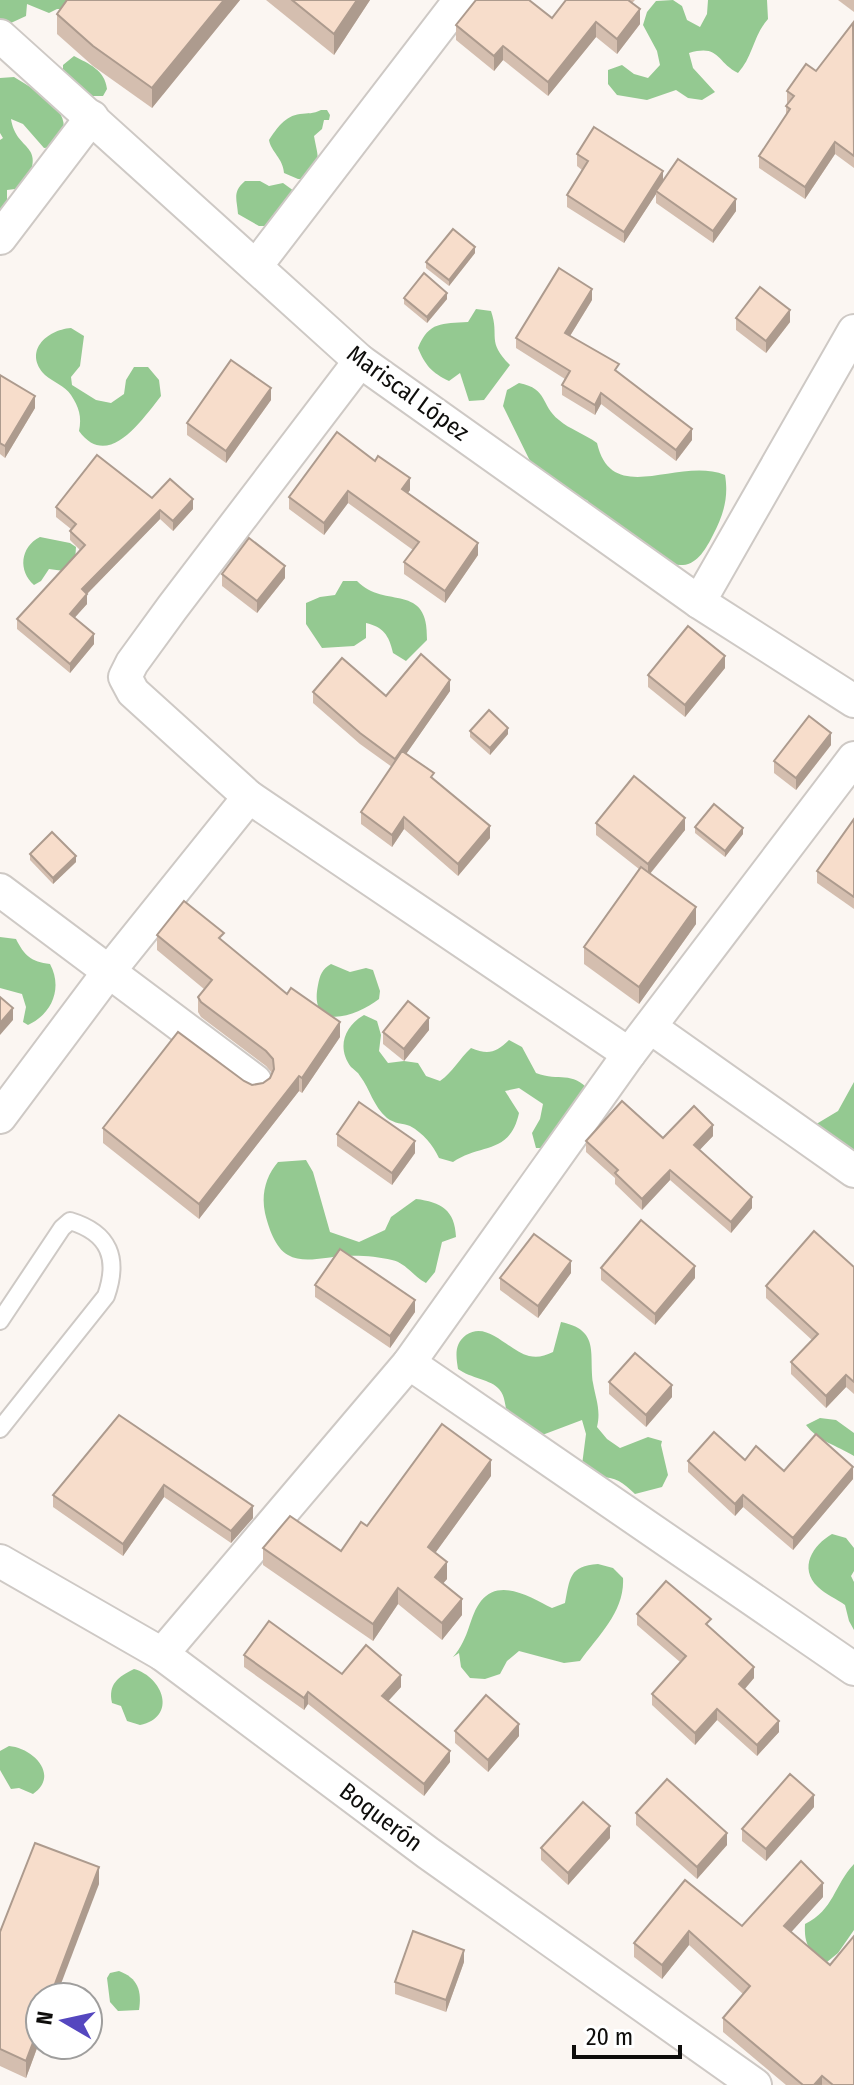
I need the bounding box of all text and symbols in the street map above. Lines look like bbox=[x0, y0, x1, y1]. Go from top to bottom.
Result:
street label: Mariscal López bbox=[342, 339, 474, 447]
street label: Boquerón bbox=[334, 1777, 428, 1857]
north arrow bbox=[24, 1981, 104, 2061]
text: N bbox=[30, 2009, 59, 2027]
scale bar bbox=[574, 2009, 680, 2059]
text: 20 m bbox=[586, 2023, 633, 2051]

